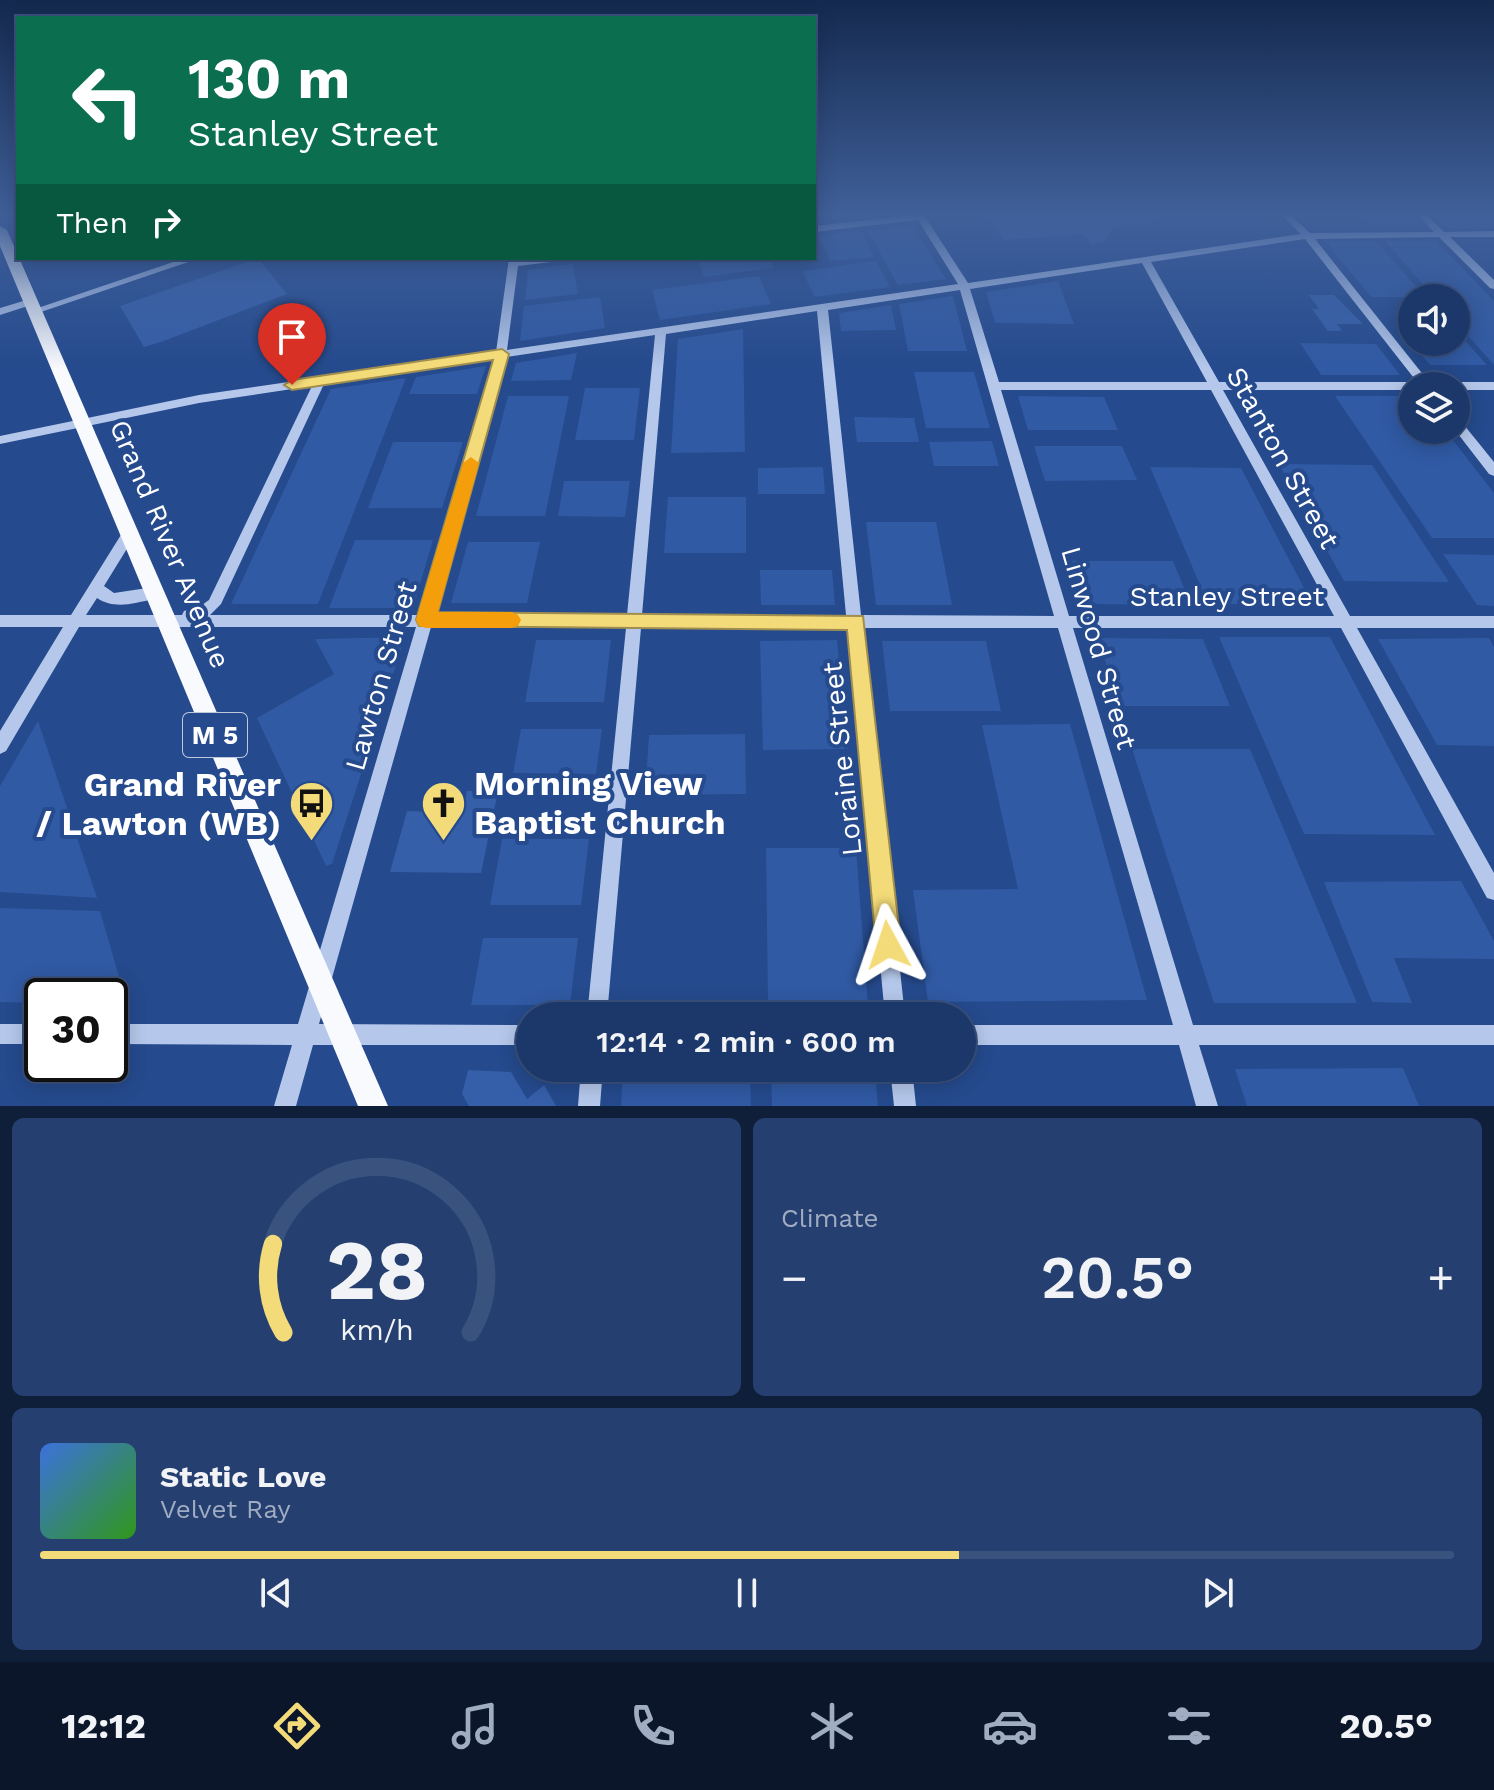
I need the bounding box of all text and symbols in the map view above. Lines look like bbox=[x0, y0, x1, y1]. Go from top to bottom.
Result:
text: 130 m bbox=[188, 46, 350, 112]
icon: left bbox=[56, 48, 160, 152]
text: Stanley Street bbox=[188, 113, 438, 155]
icon: right bbox=[144, 200, 188, 244]
text: Then bbox=[56, 205, 128, 240]
map controls bbox=[1398, 284, 1470, 444]
button: sound bbox=[1398, 284, 1470, 356]
pin bbox=[258, 303, 326, 385]
icon: arrive bbox=[270, 315, 314, 359]
street label: Stanton Street bbox=[1220, 362, 1347, 555]
button: layers bbox=[1398, 372, 1470, 444]
street label: Grand River Avenue bbox=[103, 415, 237, 673]
street label: Linwood Street bbox=[1054, 543, 1144, 753]
street label: Lawton Street bbox=[338, 577, 424, 774]
street label: Stanley Street bbox=[1130, 580, 1325, 613]
street label: Loraine Street bbox=[815, 660, 869, 858]
road number: M 5 bbox=[183, 713, 247, 757]
place label: Morning View Baptist Church bbox=[474, 763, 726, 842]
place label: Grand River / Lawton (WB) bbox=[36, 764, 281, 843]
church icon: Morning View Baptist Church bbox=[419, 779, 467, 842]
bus stop icon: Grand River / Lawton (WB) bbox=[288, 780, 336, 843]
position arrow bbox=[846, 903, 930, 987]
speed limit sign: 30 bbox=[24, 978, 128, 1082]
text: 12:14 · 2 min · 600 m bbox=[596, 1024, 896, 1059]
text: Climate bbox=[781, 1203, 879, 1233]
text: 28 bbox=[326, 1222, 427, 1319]
text: 20.5° bbox=[1041, 1242, 1194, 1313]
text: − bbox=[781, 1252, 808, 1304]
text: + bbox=[1427, 1252, 1454, 1304]
text: km/h bbox=[340, 1313, 413, 1347]
text: Static Love bbox=[160, 1459, 326, 1494]
text: Velvet Ray bbox=[160, 1494, 291, 1524]
icon: previous bbox=[254, 1571, 298, 1615]
icon: pause bbox=[725, 1571, 769, 1615]
icon: next bbox=[1196, 1571, 1240, 1615]
icon: directions bbox=[269, 1698, 325, 1754]
icon: music bbox=[447, 1698, 503, 1754]
icon: phone bbox=[625, 1698, 681, 1754]
icon: climate bbox=[804, 1698, 860, 1754]
icon: car bbox=[982, 1698, 1038, 1754]
icon: filters bbox=[1161, 1698, 1217, 1754]
text: 12:12 bbox=[61, 1705, 146, 1747]
text: 20.5° bbox=[1339, 1705, 1433, 1747]

